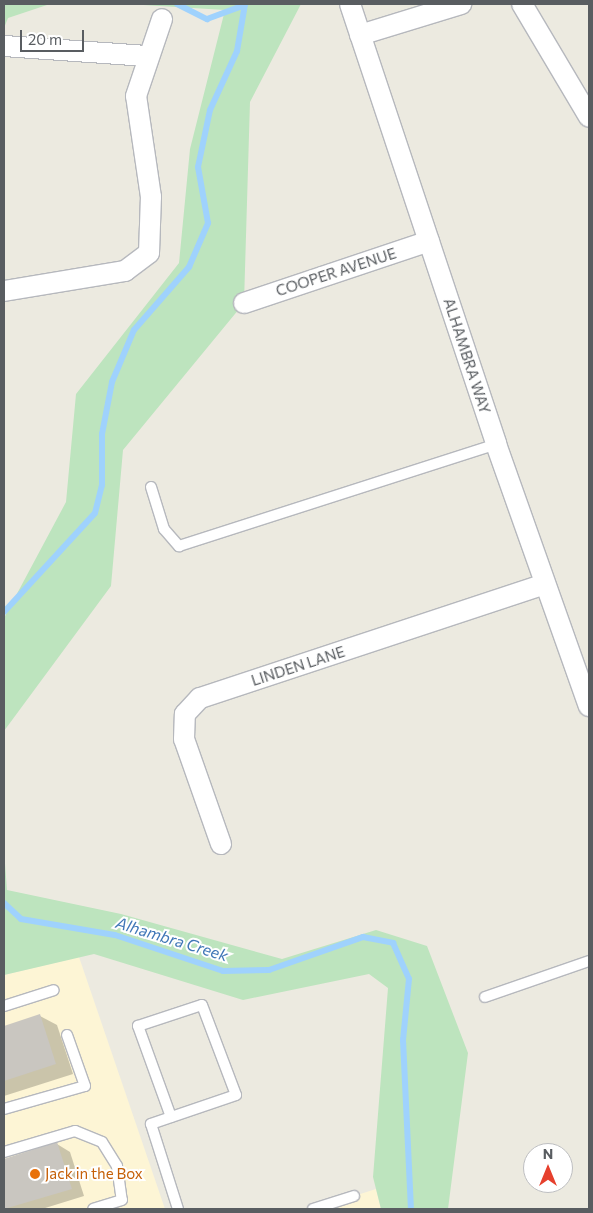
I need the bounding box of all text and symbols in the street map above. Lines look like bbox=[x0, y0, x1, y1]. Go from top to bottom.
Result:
scale bar bbox=[22, 20, 86, 52]
text: 20 m bbox=[28, 30, 62, 48]
street label: COOPER AVENUE bbox=[273, 244, 399, 300]
street label: ALHAMBRA WAY bbox=[440, 296, 494, 416]
street label: LINDEN LANE bbox=[249, 642, 347, 690]
water label: Alhambra Creek bbox=[114, 913, 230, 965]
north arrow bbox=[523, 1143, 573, 1193]
text: N bbox=[543, 1145, 553, 1162]
place label: Jack in the Box bbox=[45, 1165, 143, 1183]
marker: Jack in the Box bbox=[29, 1168, 41, 1180]

